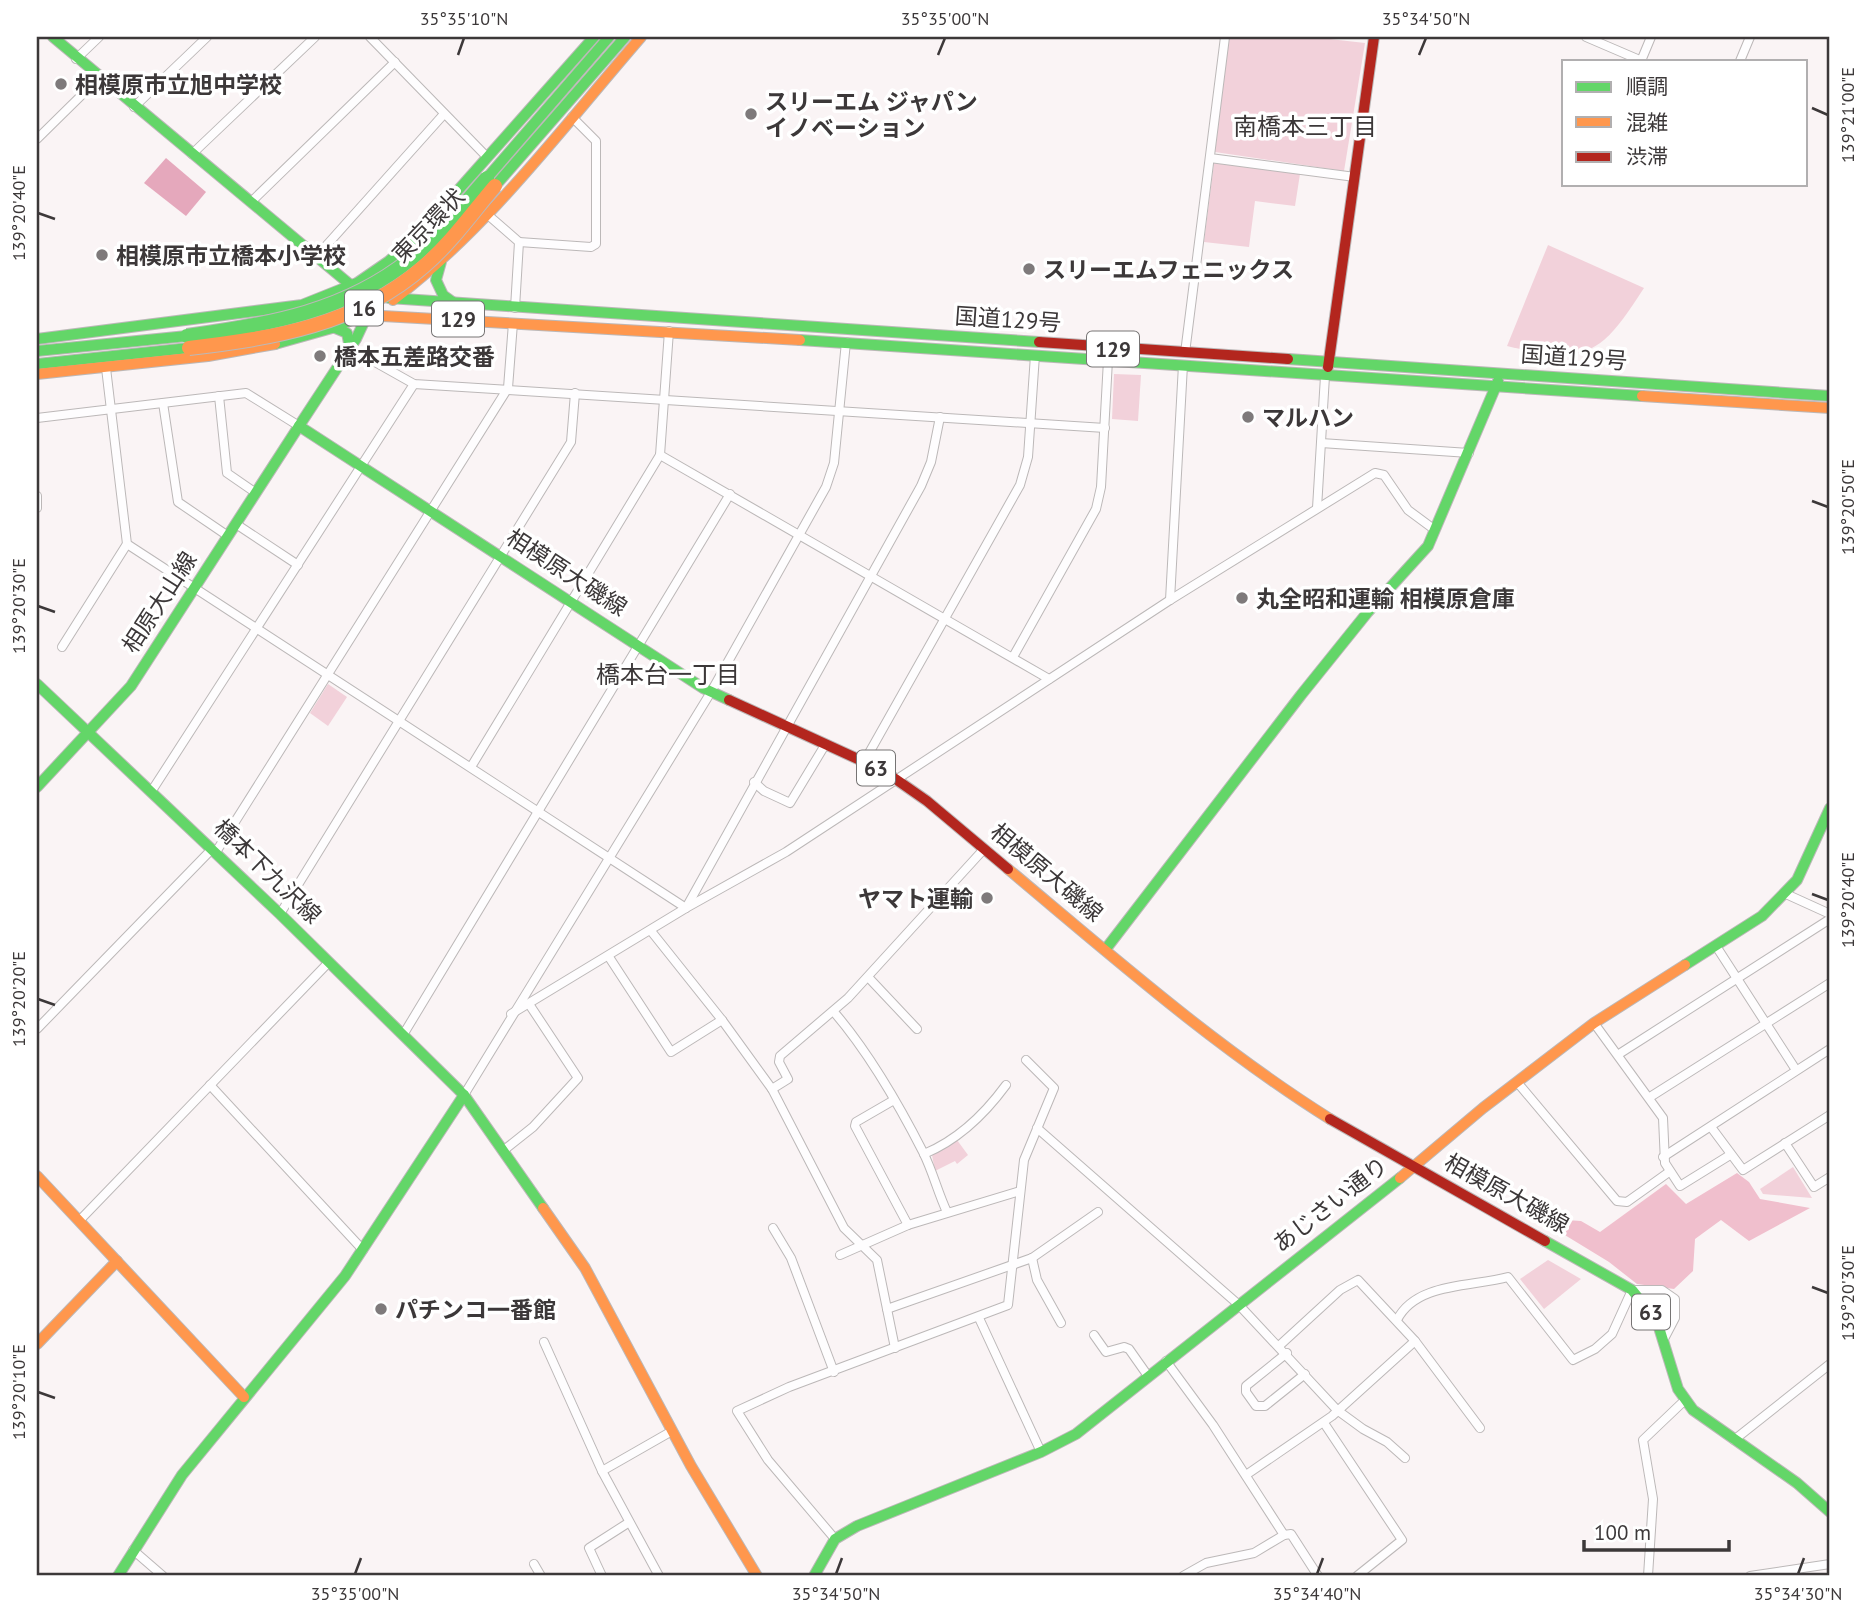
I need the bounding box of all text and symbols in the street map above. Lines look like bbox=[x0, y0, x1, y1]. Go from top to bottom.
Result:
text: 35°35'10"N bbox=[420, 7, 508, 30]
text: 35°35'00"N bbox=[901, 7, 989, 30]
text: 35°34'50"N bbox=[1382, 7, 1470, 30]
legend bbox=[1562, 60, 1808, 186]
text: 139°21'00"E bbox=[1836, 67, 1859, 163]
place label: 相模原市立旭中学校 bbox=[75, 70, 282, 99]
text: 順調 bbox=[1626, 73, 1668, 100]
marker: 相模原市立旭中学校 bbox=[53, 76, 69, 92]
place label: スリーエム ジャパン イノベーション bbox=[765, 87, 978, 142]
marker: スリーエム ジャパン イノベーション bbox=[743, 106, 759, 122]
text: 混雑 bbox=[1626, 109, 1668, 136]
district label: 南橋本三丁目 bbox=[1233, 111, 1377, 142]
text: 渋滞 bbox=[1626, 143, 1668, 170]
text: 139°20'40"E bbox=[7, 165, 30, 261]
street label: 東京環状 bbox=[386, 182, 470, 268]
place label: 相模原市立橋本小学校 bbox=[116, 241, 346, 270]
marker: 相模原市立橋本小学校 bbox=[94, 247, 110, 263]
place label: スリーエムフェニックス bbox=[1043, 255, 1294, 284]
marker: スリーエムフェニックス bbox=[1021, 261, 1037, 277]
road number: 16 bbox=[345, 290, 383, 326]
street label: 国道129号 bbox=[954, 301, 1062, 337]
road number: 129 bbox=[432, 302, 484, 336]
road number: 129 bbox=[1087, 332, 1139, 366]
street label: 国道129号 bbox=[1520, 339, 1628, 375]
place label: 橋本五差路交番 bbox=[334, 342, 495, 371]
marker: 橋本五差路交番 bbox=[312, 348, 328, 364]
place label: マルハン bbox=[1262, 403, 1354, 432]
marker: マルハン bbox=[1240, 409, 1256, 425]
text: 139°20'50"E bbox=[1836, 459, 1859, 555]
street label: 相模原大磯線 bbox=[501, 522, 633, 622]
street label: 相原大山線 bbox=[116, 546, 202, 658]
text: 139°20'30"E bbox=[7, 558, 30, 654]
place label: 丸全昭和運輸 相模原倉庫 bbox=[1256, 584, 1515, 613]
marker: 丸全昭和運輸 相模原倉庫 bbox=[1234, 590, 1250, 606]
district label: 橋本台一丁目 bbox=[596, 659, 740, 690]
road number: 63 bbox=[857, 750, 895, 786]
street label: 橋本下九沢線 bbox=[208, 813, 328, 929]
street label: 相模原大磯線 bbox=[985, 817, 1109, 927]
text: 139°20'40"E bbox=[1836, 852, 1859, 948]
place label: ヤマト運輸 bbox=[858, 884, 973, 913]
marker: ヤマト運輸 bbox=[979, 890, 995, 906]
text: 139°20'20"E bbox=[7, 951, 30, 1047]
street label: 相模原大磯線 bbox=[1440, 1147, 1574, 1239]
street label: あじさい通り bbox=[1267, 1150, 1393, 1258]
text: 139°20'30"E bbox=[1836, 1245, 1859, 1341]
road number: 63 bbox=[1632, 1294, 1670, 1330]
place label: パチンコ一番館 bbox=[395, 1295, 556, 1324]
marker: パチンコ一番館 bbox=[373, 1301, 389, 1317]
text: 139°20'10"E bbox=[7, 1344, 30, 1440]
scale bar bbox=[1584, 1508, 1729, 1552]
text: 100 m bbox=[1594, 1519, 1651, 1546]
text: 35°35'00"N bbox=[311, 1582, 399, 1605]
text: 35°34'50"N bbox=[792, 1582, 880, 1605]
text: 35°34'40"N bbox=[1273, 1582, 1361, 1605]
text: 35°34'30"N bbox=[1754, 1582, 1842, 1605]

